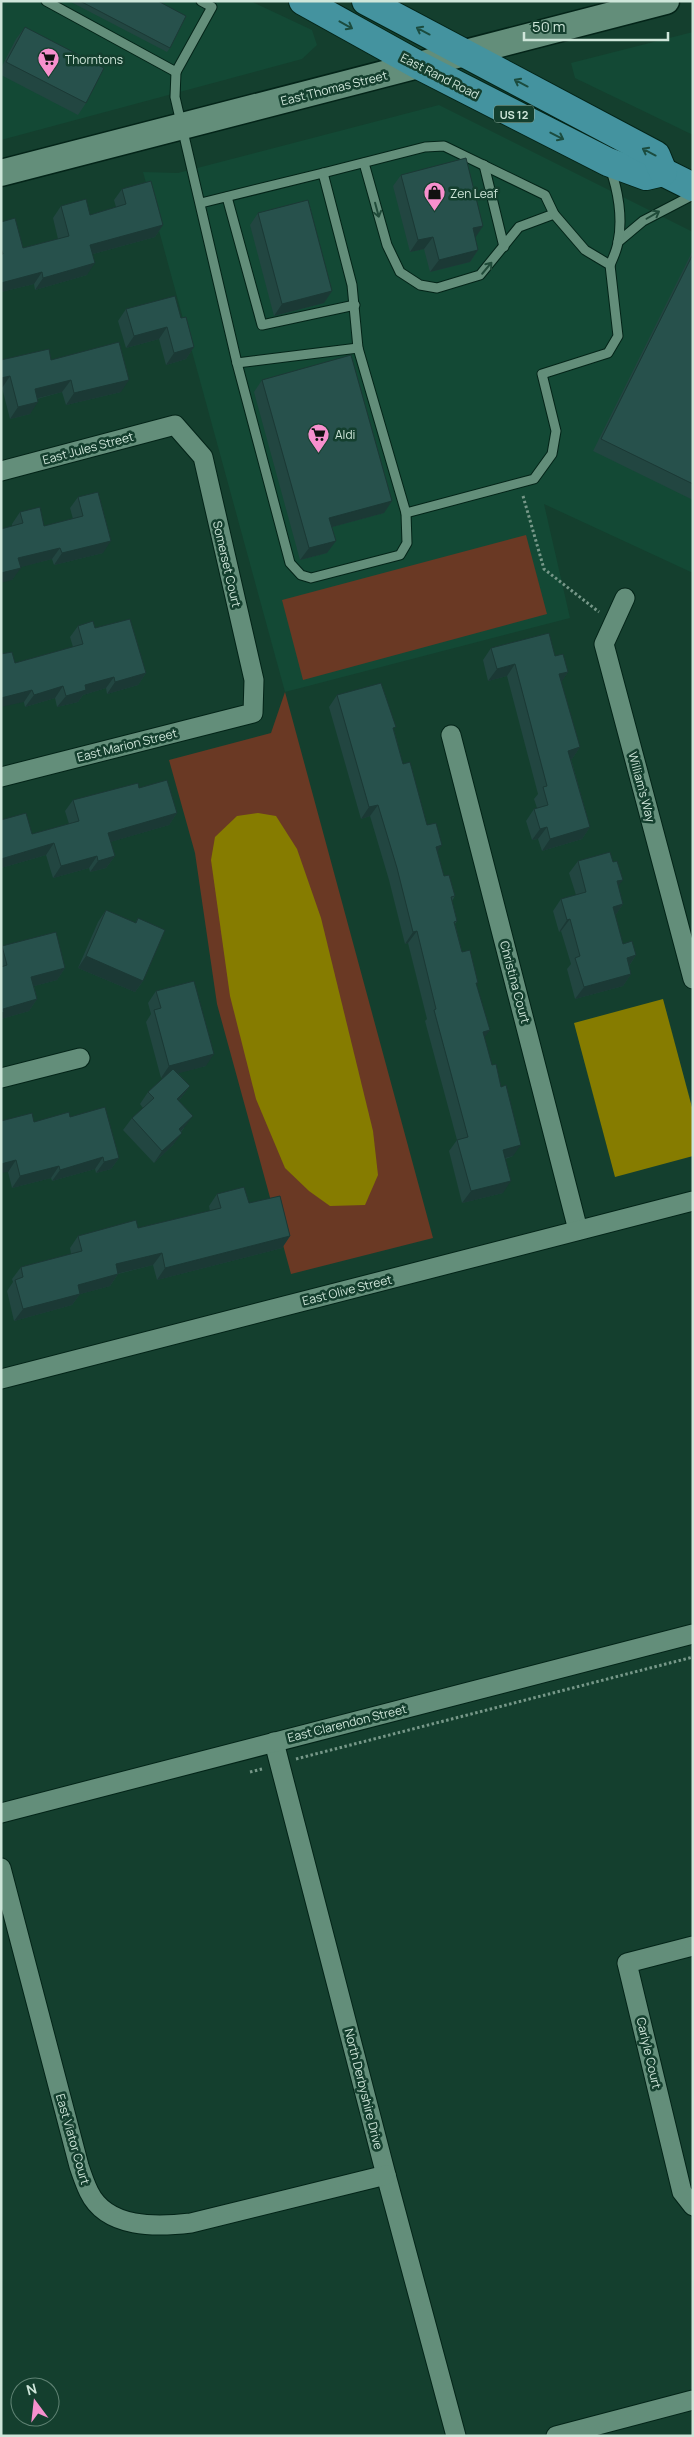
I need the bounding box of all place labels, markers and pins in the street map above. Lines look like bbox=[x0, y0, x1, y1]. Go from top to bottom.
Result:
supermarket icon: Thorntons bbox=[37, 47, 61, 78]
place label: Thorntons bbox=[65, 51, 123, 68]
shop icon: Zen Leaf bbox=[422, 181, 446, 212]
place label: Zen Leaf bbox=[450, 185, 498, 202]
supermarket icon: Aldi bbox=[307, 422, 331, 453]
place label: Aldi bbox=[335, 426, 355, 443]

